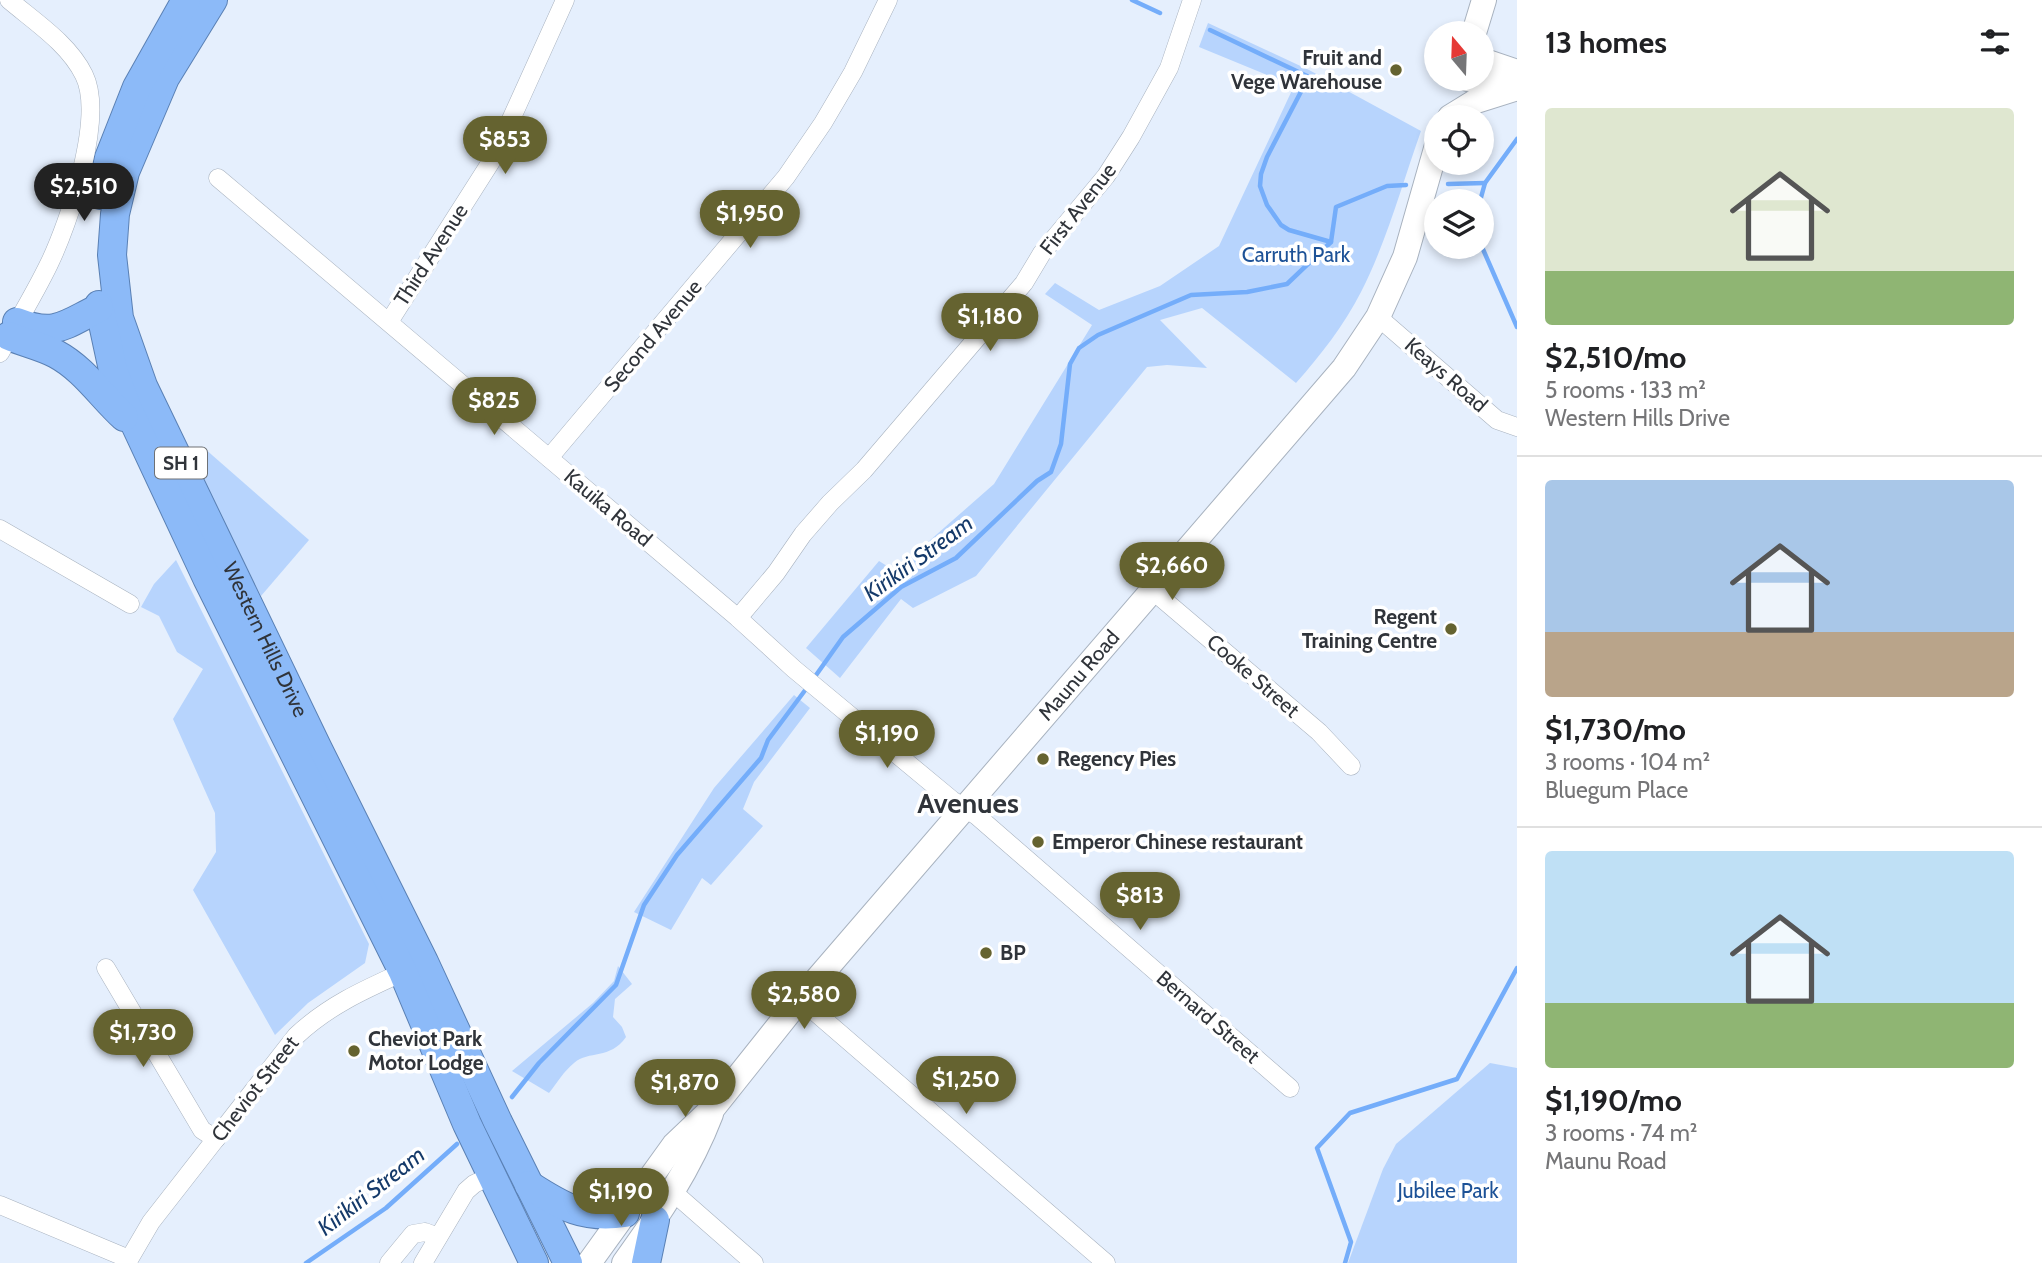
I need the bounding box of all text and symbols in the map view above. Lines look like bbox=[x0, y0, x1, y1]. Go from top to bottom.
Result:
north arrow bbox=[1424, 21, 1494, 91]
map controls bbox=[1424, 21, 1494, 259]
icon: filters bbox=[1976, 23, 2014, 61]
text: 13 homes bbox=[1545, 24, 1667, 61]
place label: Fruit and Vege Warehouse bbox=[1231, 45, 1382, 94]
marker: Fruit and Vege Warehouse bbox=[1388, 62, 1404, 78]
button: locate bbox=[1424, 105, 1494, 175]
pin: $853 bbox=[464, 116, 546, 176]
text: $853 bbox=[479, 125, 531, 153]
icon: home bbox=[1717, 153, 1843, 279]
street label: First Avenue bbox=[1034, 158, 1121, 259]
pin: $2,510 bbox=[27, 164, 141, 223]
text: $2,510 bbox=[50, 172, 118, 200]
button: layers bbox=[1424, 189, 1494, 259]
pin: $1,950 bbox=[693, 190, 807, 250]
street label: Third Avenue bbox=[388, 199, 473, 310]
text: $1,950 bbox=[716, 199, 784, 227]
park label: Carruth Park bbox=[1242, 242, 1351, 267]
street label: Second Avenue bbox=[598, 274, 707, 397]
pin: $1,180 bbox=[933, 294, 1047, 353]
text: $1,180 bbox=[957, 302, 1023, 330]
street label: Keays Road bbox=[1400, 332, 1493, 417]
text: $2,510/mo bbox=[1545, 339, 1686, 376]
text: 5 rooms · 133 m² bbox=[1545, 376, 1706, 404]
pin: $825 bbox=[453, 378, 535, 437]
text: $825 bbox=[468, 386, 520, 414]
text: Western Hills Drive bbox=[1545, 404, 1730, 432]
road number: SH 1 bbox=[155, 447, 207, 478]
street label: Kauika Road bbox=[559, 464, 657, 552]
water label: Kirikiri Stream bbox=[858, 509, 978, 607]
icon: home bbox=[1717, 525, 1843, 651]
pin: $2,660 bbox=[1115, 542, 1229, 602]
text: $2,660 bbox=[1136, 551, 1208, 579]
street label: Western Hills Drive bbox=[218, 558, 314, 721]
place label: Regent Training Centre bbox=[1302, 604, 1437, 653]
marker: Regent Training Centre bbox=[1443, 621, 1459, 637]
street label: Maunu Road bbox=[1033, 625, 1124, 725]
street label: Cooke Street bbox=[1202, 629, 1305, 722]
pin: $1,190 bbox=[830, 710, 944, 770]
text: $1,730/mo bbox=[1545, 711, 1686, 748]
text: $1,190 bbox=[855, 719, 919, 747]
place label: Regency Pies bbox=[1057, 746, 1176, 771]
text: 3 rooms · 104 m² bbox=[1545, 748, 1710, 776]
marker: Regency Pies bbox=[1035, 751, 1051, 767]
text: Bluegum Place bbox=[1545, 776, 1688, 804]
district label: Avenues bbox=[917, 786, 1019, 820]
place label: Emperor Chinese restaurant bbox=[1052, 829, 1303, 854]
marker: Emperor Chinese restaurant bbox=[1030, 834, 1046, 850]
pin: $813 bbox=[1099, 872, 1181, 932]
text: $813 bbox=[1116, 881, 1164, 909]
icon: home bbox=[1717, 896, 1843, 1022]
place label: BP bbox=[1000, 940, 1026, 965]
marker: BP bbox=[978, 945, 994, 961]
street label: Bernard Street bbox=[1152, 965, 1265, 1068]
pin: $2,580 bbox=[747, 972, 861, 1031]
text: $2,580 bbox=[767, 980, 841, 1008]
pin: $1,730 bbox=[86, 1010, 200, 1069]
text: $1,730 bbox=[109, 1018, 177, 1046]
place label: Cheviot Park Motor Lodge bbox=[368, 1026, 484, 1075]
street label: Cheviot Street bbox=[206, 1031, 304, 1146]
marker: Cheviot Park Motor Lodge bbox=[346, 1043, 362, 1059]
pin: $1,250 bbox=[909, 1056, 1023, 1116]
pin: $1,870 bbox=[628, 1060, 742, 1119]
text: $1,250 bbox=[932, 1065, 1000, 1093]
text: $1,870 bbox=[651, 1068, 719, 1096]
text: $1,190/mo bbox=[1545, 1082, 1682, 1119]
text: 3 rooms · 74 m² bbox=[1545, 1119, 1697, 1147]
water label: Kirikiri Stream bbox=[312, 1140, 430, 1242]
text: Maunu Road bbox=[1545, 1147, 1667, 1175]
pin: $1,190 bbox=[564, 1168, 678, 1228]
text: $1,190 bbox=[589, 1177, 653, 1205]
park label: Jubilee Park bbox=[1396, 1178, 1499, 1203]

